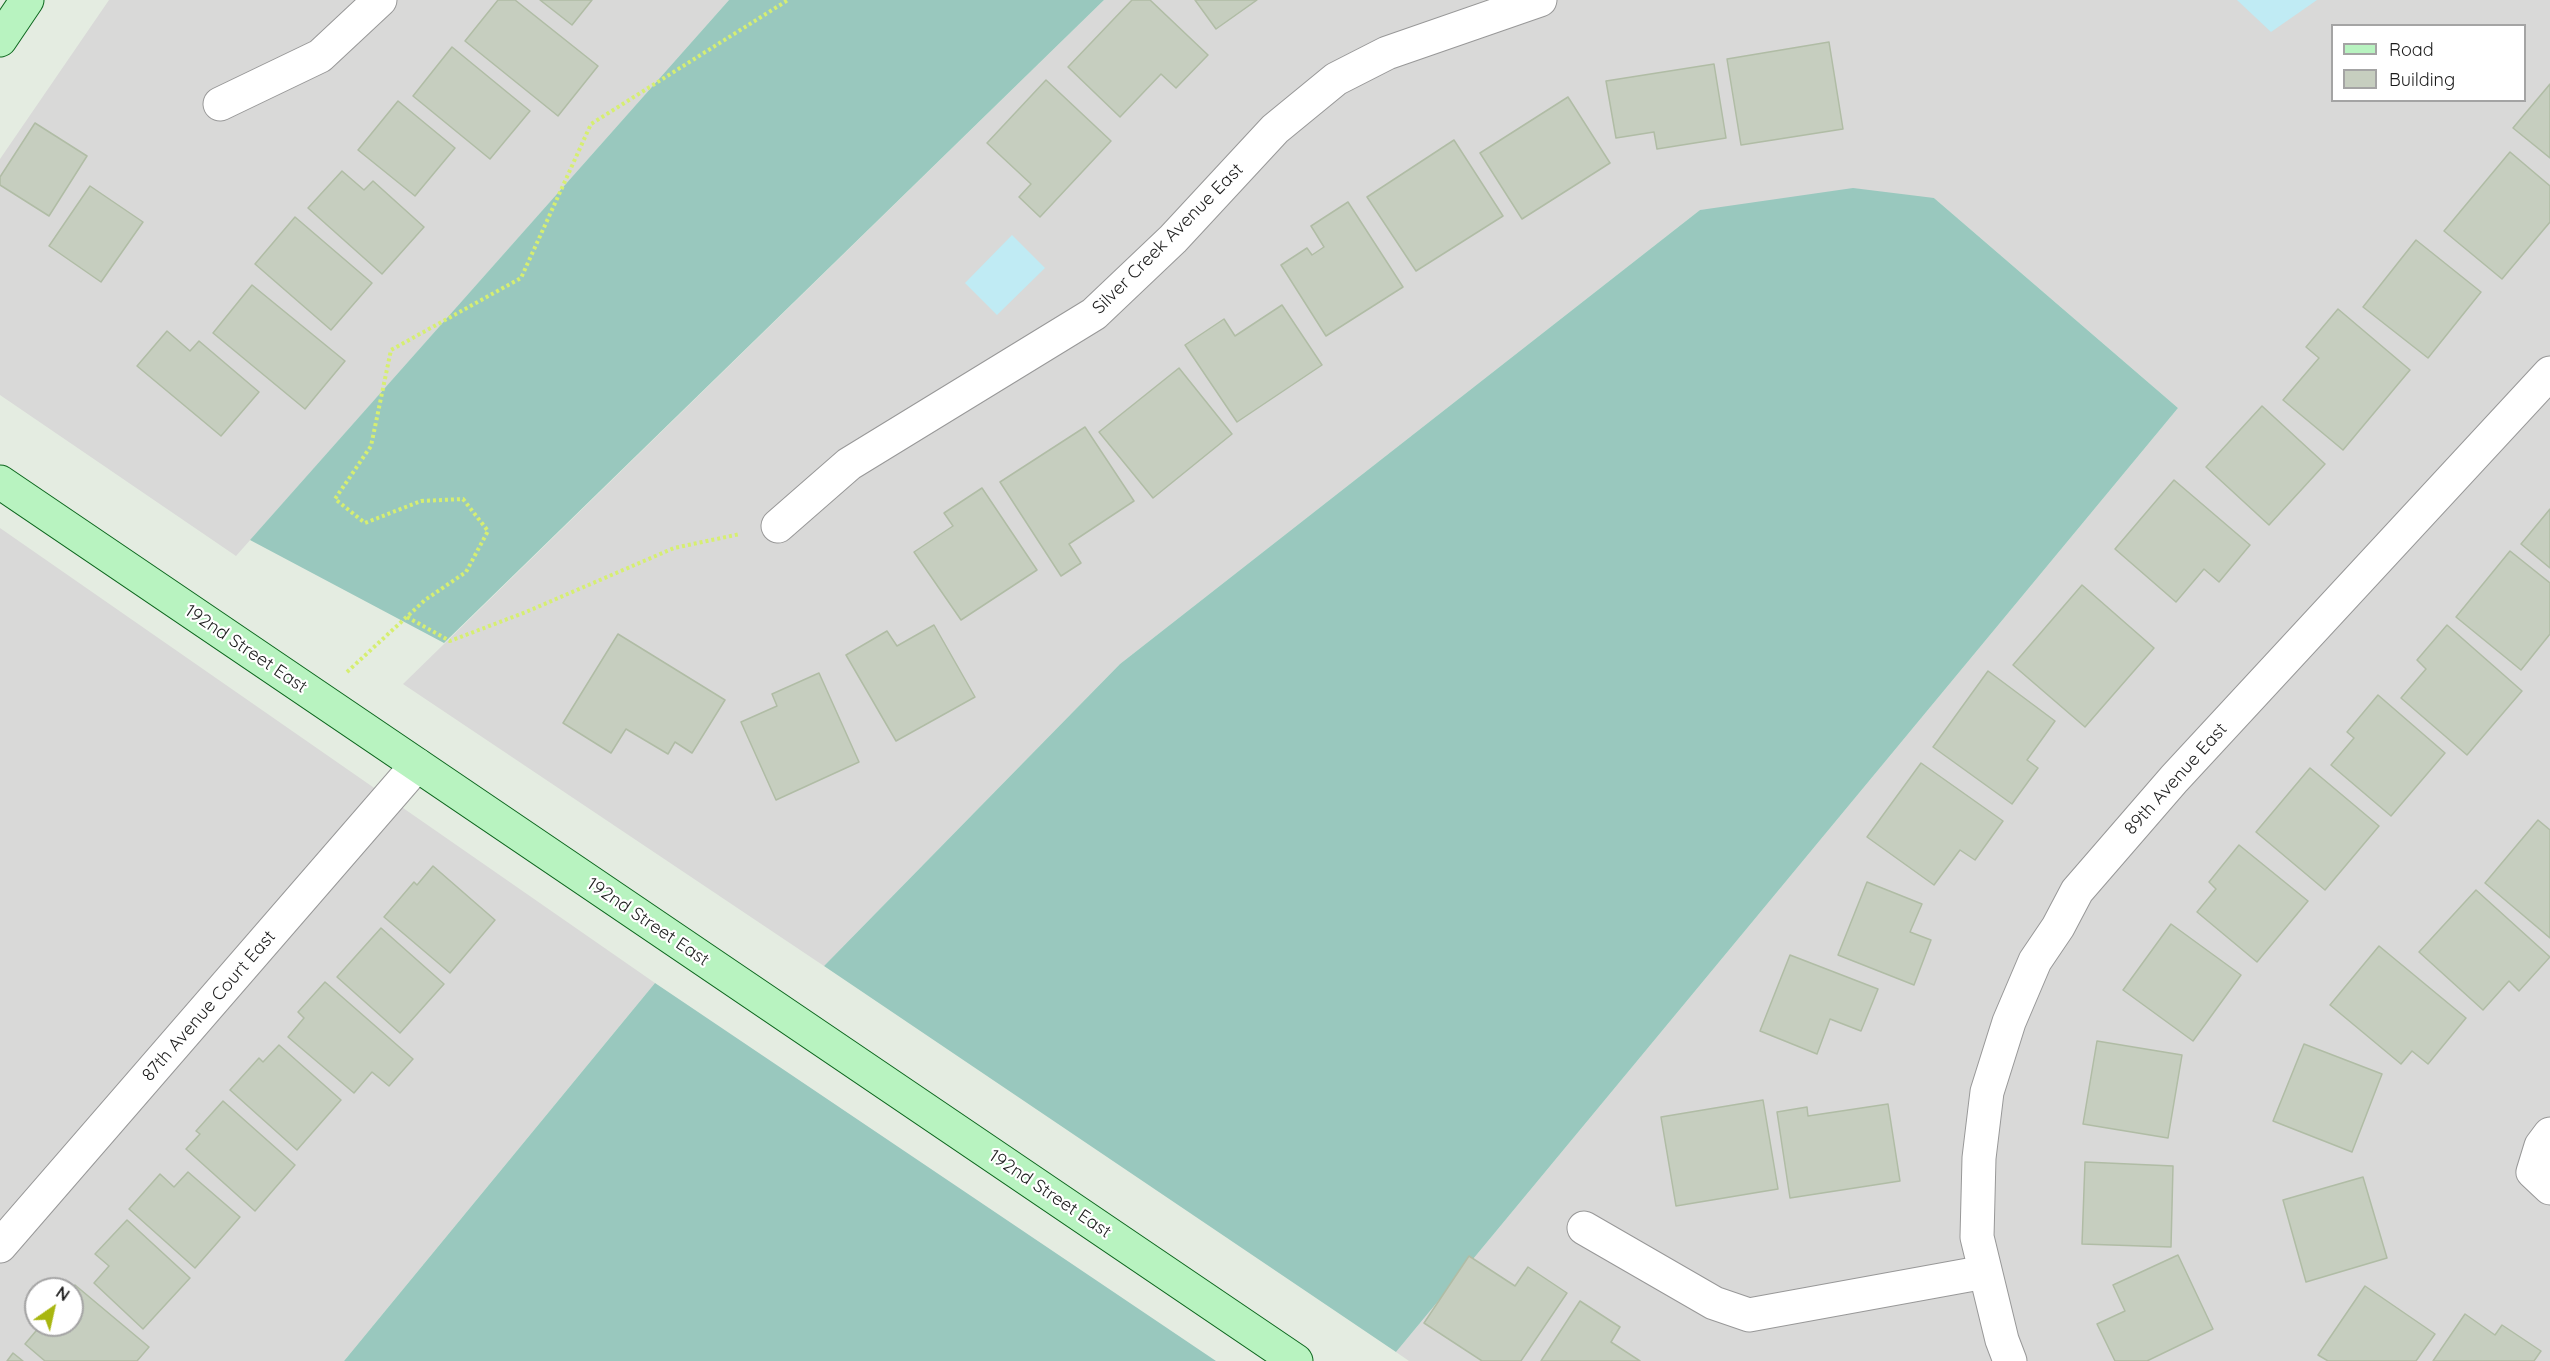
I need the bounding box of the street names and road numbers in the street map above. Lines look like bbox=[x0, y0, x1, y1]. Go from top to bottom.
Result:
street label: Silver Creek Avenue East bbox=[1088, 159, 1248, 319]
street label: 192nd Street East bbox=[181, 600, 311, 698]
street label: 89th Avenue East bbox=[2120, 719, 2232, 839]
street label: 192nd Street East bbox=[583, 873, 713, 971]
street label: 87th Avenue Court East bbox=[138, 926, 280, 1086]
street label: 192nd Street East bbox=[985, 1145, 1115, 1243]

